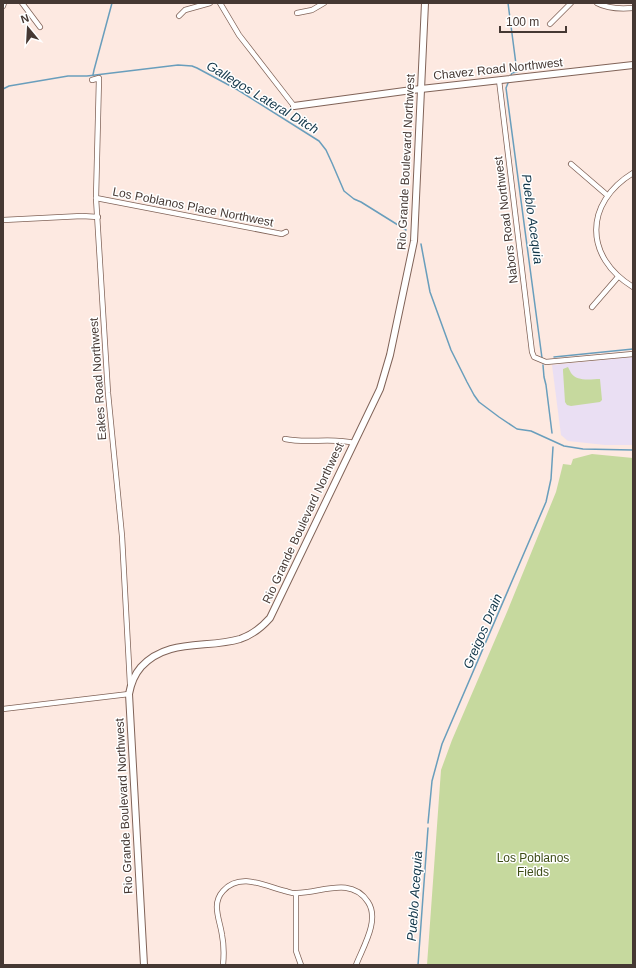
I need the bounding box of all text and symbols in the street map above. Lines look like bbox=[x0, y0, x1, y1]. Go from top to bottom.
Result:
north arrow bbox=[8, 8, 48, 48]
scale bar bbox=[500, 8, 566, 34]
text: N bbox=[19, 12, 31, 25]
text: 100 m bbox=[506, 15, 539, 29]
street label: Chavez Road Northwest bbox=[433, 55, 564, 83]
water label: Gallegos Lateral Ditch bbox=[204, 58, 321, 137]
street label: Rio Grande Boulevard Northwest bbox=[394, 73, 418, 250]
street label: Nabors Road Northwest bbox=[491, 155, 521, 284]
water label: Pueblo Acequia bbox=[519, 173, 546, 265]
street label: Los Poblanos Place Northwest bbox=[111, 185, 275, 230]
street label: Eakes Road Northwest bbox=[87, 317, 109, 441]
street label: Rio Grande Boulevard Northwest bbox=[259, 440, 347, 606]
water label: Greigos Drain bbox=[460, 591, 505, 671]
street label: Rio Grande Boulevard Northwest bbox=[112, 717, 136, 894]
water label: Pueblo Acequia bbox=[404, 850, 425, 942]
park label: Los Poblanos Fields bbox=[497, 851, 569, 879]

